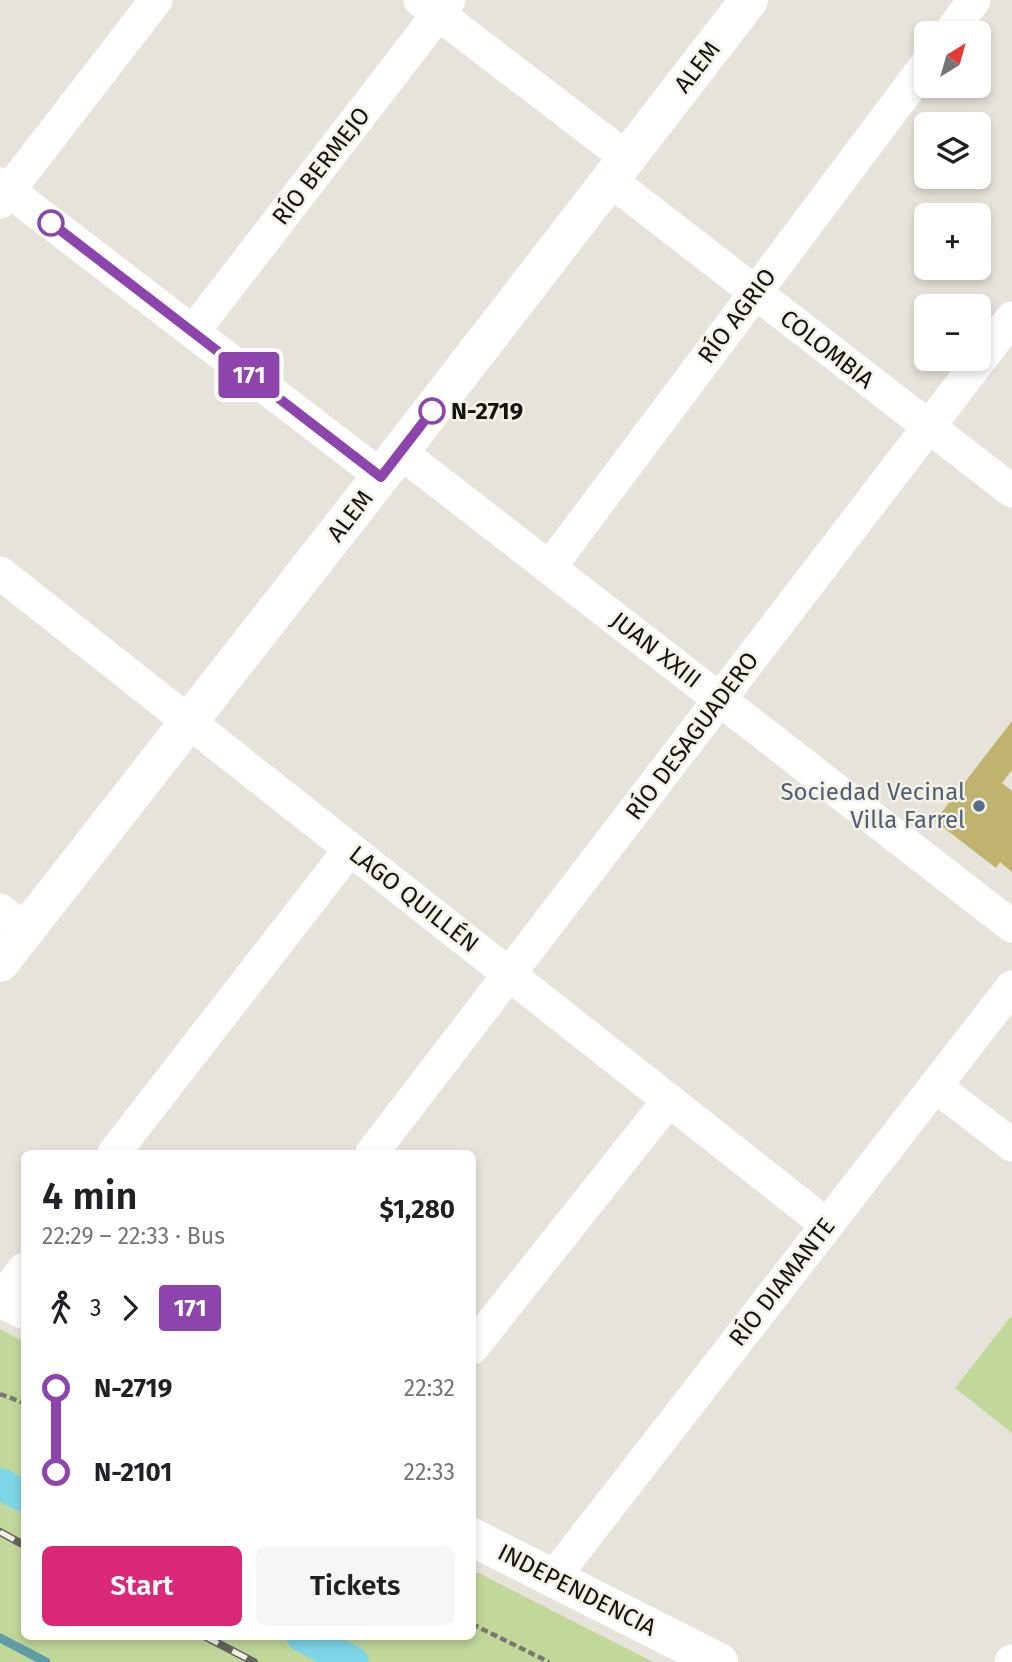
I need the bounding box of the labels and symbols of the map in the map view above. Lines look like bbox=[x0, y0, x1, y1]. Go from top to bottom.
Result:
north arrow bbox=[914, 21, 990, 98]
street label: ALEM bbox=[668, 36, 726, 98]
street label: RÍO BERMEJO bbox=[266, 101, 376, 231]
unlabelled marker bbox=[38, 210, 64, 236]
street label: RÍO AGRIO bbox=[691, 262, 782, 369]
street label: COLOMBIA bbox=[775, 304, 880, 394]
line badge: 171 bbox=[209, 352, 289, 398]
place label: N-2719 bbox=[451, 397, 523, 425]
marker: N-2719 bbox=[419, 398, 445, 424]
street label: ALEM bbox=[321, 485, 379, 547]
street label: JUAN XXIII bbox=[605, 606, 707, 694]
street label: RÍO DESAGUADERO bbox=[619, 646, 764, 825]
place label: Sociedad Vecinal Villa Farrel bbox=[780, 778, 965, 834]
marker: Sociedad Vecinal Villa Farrel bbox=[971, 798, 987, 814]
street label: LAGO QUILLÉN bbox=[344, 839, 485, 958]
street label: RÍO DIAMANTE bbox=[722, 1212, 841, 1352]
street label: INDEPENDENCIA bbox=[493, 1538, 661, 1642]

